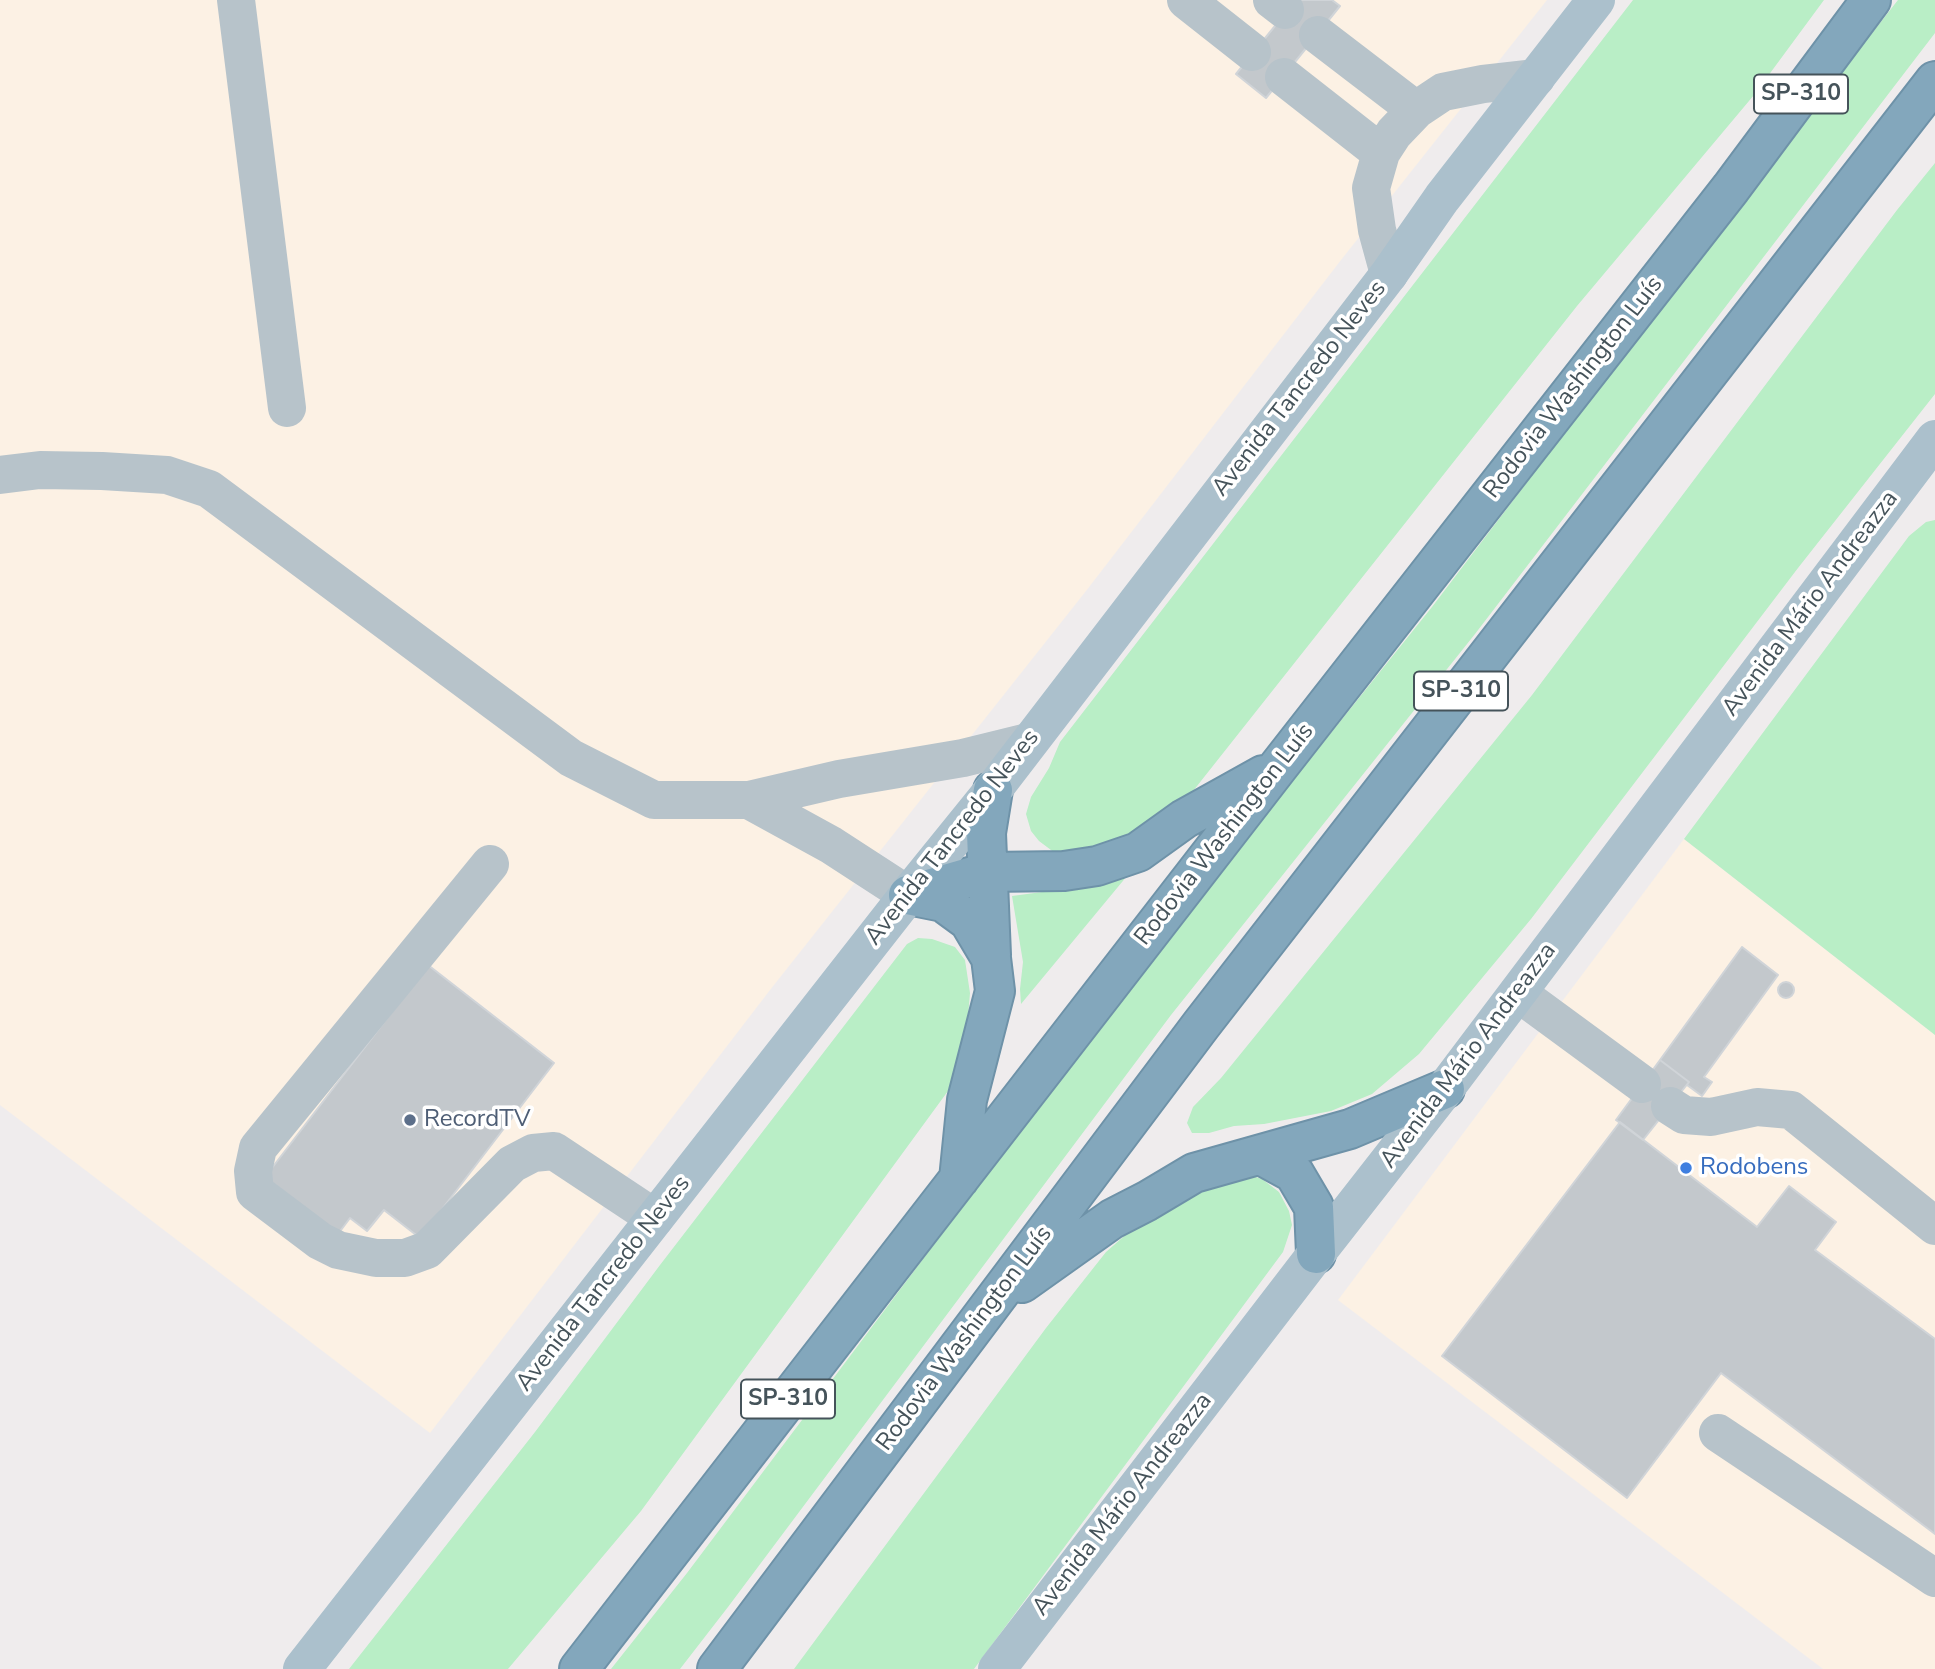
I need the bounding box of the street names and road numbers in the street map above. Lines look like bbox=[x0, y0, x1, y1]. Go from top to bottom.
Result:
road number: SP-310 bbox=[1754, 74, 1848, 114]
street label: Rodovia Washington Luís bbox=[1478, 271, 1670, 505]
street label: Avenida Tancredo Neves bbox=[1207, 276, 1393, 502]
street label: Avenida Mário Andreazza bbox=[1717, 486, 1905, 722]
road number: SP-310 bbox=[1414, 671, 1508, 710]
street label: Rodovia Washington Luís bbox=[1129, 718, 1321, 952]
street label: Avenida Tancredo Neves bbox=[860, 725, 1046, 951]
street label: Avenida Mário Andreazza bbox=[1375, 938, 1563, 1174]
street label: Avenida Tancredo Neves bbox=[511, 1171, 697, 1397]
street label: Rodovia Washington Luís bbox=[871, 1221, 1059, 1457]
road number: SP-310 bbox=[741, 1380, 835, 1418]
street label: Avenida Mário Andreazza bbox=[1027, 1388, 1219, 1622]

